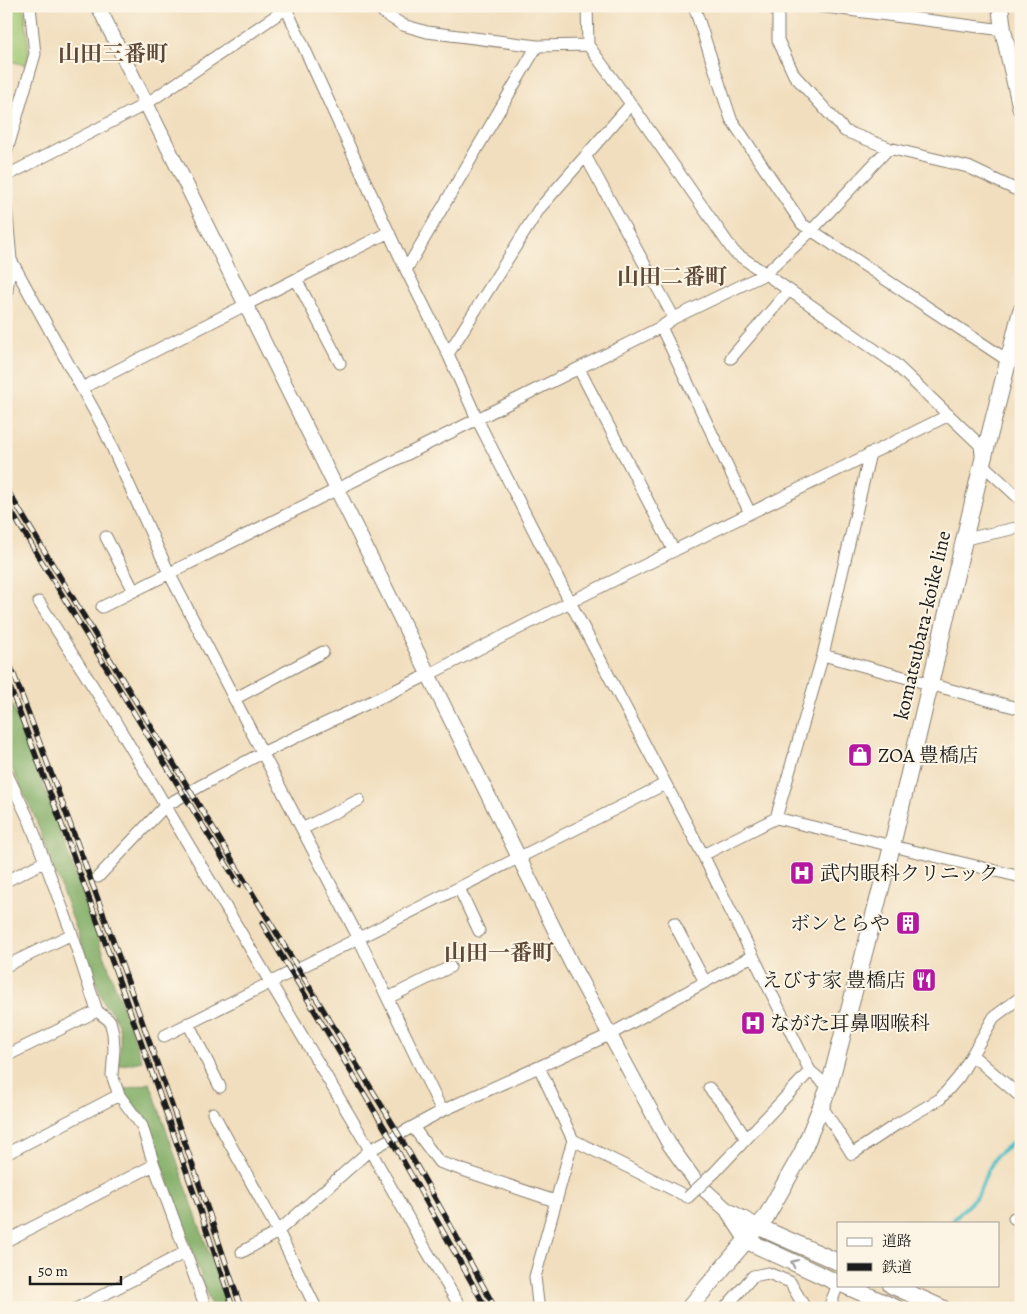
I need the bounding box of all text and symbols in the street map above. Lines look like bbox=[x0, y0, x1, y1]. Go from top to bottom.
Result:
district label: 山田三番町 bbox=[58, 39, 168, 69]
district label: 山田二番町 bbox=[617, 262, 727, 292]
street label: komatsubara-koike line bbox=[888, 528, 957, 722]
shop icon: ZOA 豊橋店 bbox=[847, 742, 873, 768]
place label: ZOA 豊橋店 bbox=[878, 742, 979, 769]
hospital icon: 武内眼科クリニック bbox=[789, 860, 815, 886]
place label: 武内眼科クリニック bbox=[820, 860, 999, 887]
place label: ボンとらや bbox=[790, 910, 890, 937]
building icon: ボンとらや bbox=[895, 910, 921, 936]
district label: 山田一番町 bbox=[444, 938, 554, 968]
place label: えびす家 豊橋店 bbox=[762, 967, 906, 994]
restaurant icon: えびす家 豊橋店 bbox=[911, 967, 937, 993]
hospital icon: ながた耳鼻咽喉科 bbox=[740, 1010, 766, 1036]
place label: ながた耳鼻咽喉科 bbox=[770, 1010, 930, 1037]
legend bbox=[837, 1222, 1000, 1286]
text: 道路 bbox=[882, 1231, 912, 1251]
scale bar bbox=[30, 1254, 121, 1286]
text: 鉄道 bbox=[882, 1257, 912, 1277]
one-way arrow bbox=[790, 1258, 799, 1269]
text: 50 m bbox=[38, 1261, 68, 1281]

